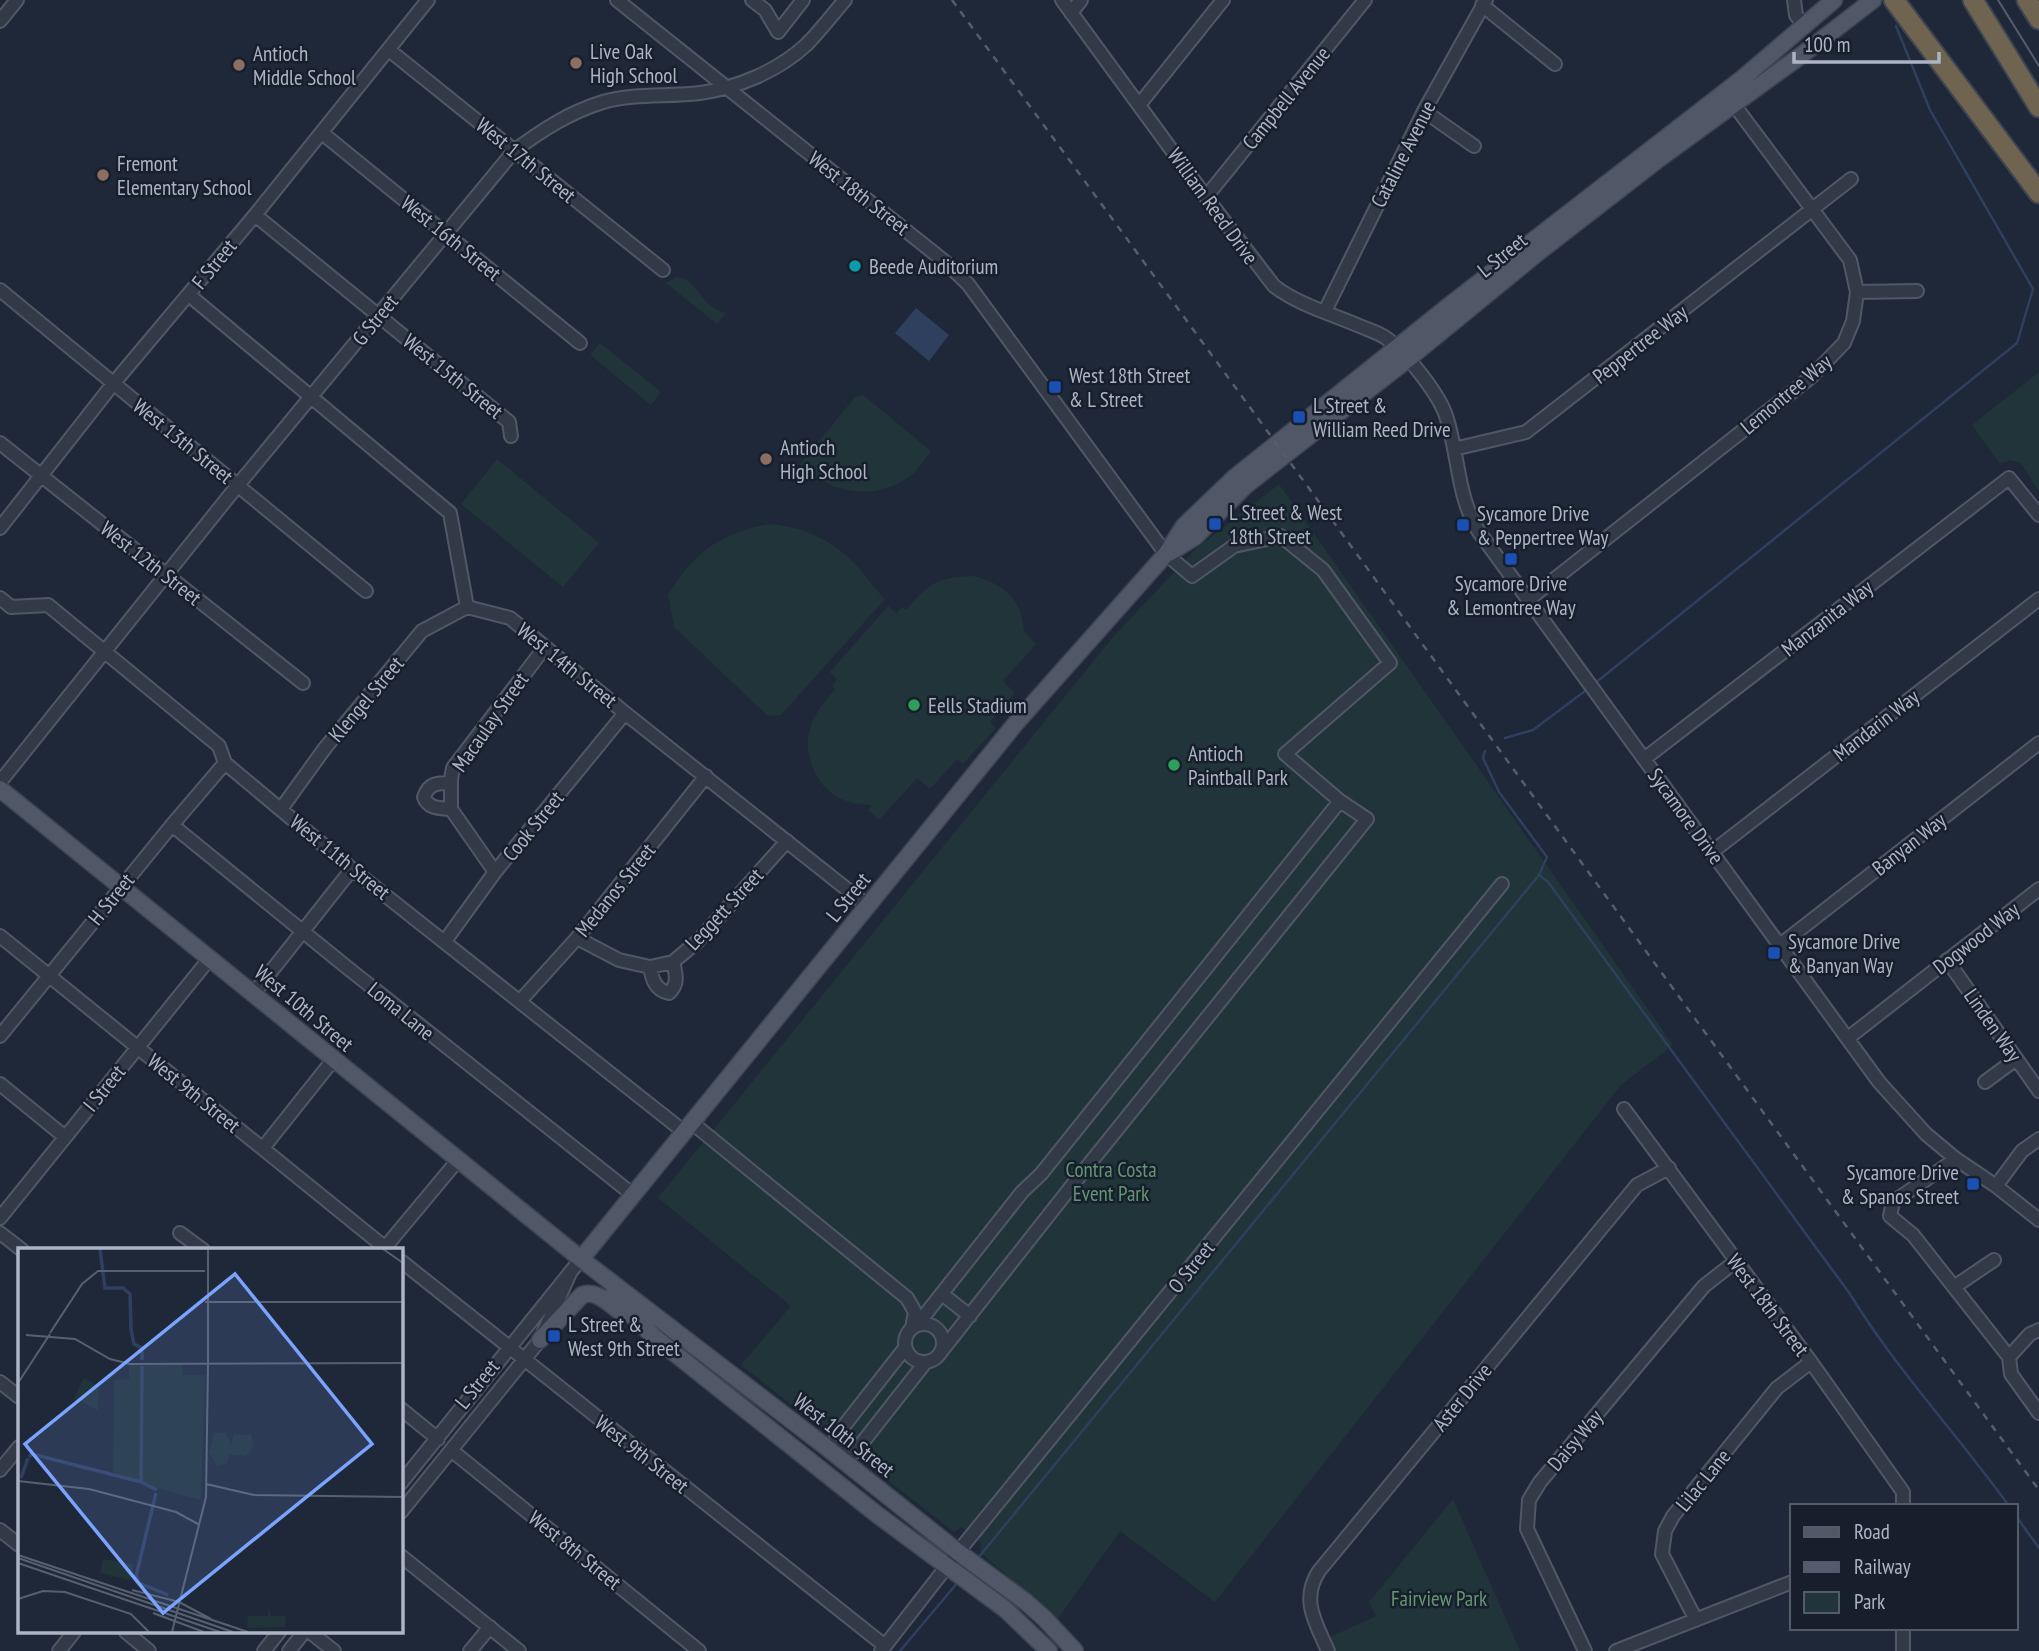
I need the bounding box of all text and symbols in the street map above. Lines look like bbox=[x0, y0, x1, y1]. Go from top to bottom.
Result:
scale bar bbox=[1794, 21, 1939, 65]
text: 100 m bbox=[1804, 31, 1850, 58]
place label: Live Oak High School bbox=[590, 38, 677, 89]
place label: Antioch Middle School bbox=[253, 40, 356, 91]
street label: Campbell Avenue bbox=[1236, 41, 1336, 155]
marker: Live Oak High School bbox=[568, 55, 584, 71]
marker: Antioch Middle School bbox=[231, 57, 247, 73]
street label: Cataline Avenue bbox=[1365, 96, 1441, 212]
street label: West 17th Street bbox=[470, 111, 582, 209]
street label: William Reed Drive bbox=[1162, 142, 1264, 270]
street label: West 18th Street bbox=[803, 145, 915, 241]
place label: Fremont Elementary School bbox=[117, 150, 252, 201]
marker: Fremont Elementary School bbox=[95, 167, 111, 183]
street label: West 16th Street bbox=[395, 189, 507, 287]
street label: L Street bbox=[1472, 227, 1532, 283]
street label: F Street bbox=[186, 233, 242, 294]
place label: Beede Auditorium bbox=[869, 253, 998, 280]
marker: Beede Auditorium bbox=[847, 258, 863, 274]
street label: G Street bbox=[346, 289, 404, 351]
street label: Peppertree Way bbox=[1587, 298, 1693, 390]
street label: West 15th Street bbox=[397, 327, 509, 425]
street label: Lemontree Way bbox=[1735, 348, 1837, 440]
place label: West 18th Street & L Street bbox=[1069, 362, 1190, 413]
marker: West 18th Street & L Street bbox=[1047, 379, 1063, 395]
street label: West 13th Street bbox=[127, 392, 239, 490]
place label: L Street & William Reed Drive bbox=[1313, 392, 1451, 443]
marker: L Street & William Reed Drive bbox=[1291, 409, 1307, 425]
place label: Antioch High School bbox=[780, 434, 867, 485]
marker: Antioch High School bbox=[758, 451, 774, 467]
place label: L Street & West 18th Street bbox=[1229, 499, 1342, 550]
place label: Sycamore Drive & Peppertree Way bbox=[1477, 500, 1609, 551]
street label: West 12th Street bbox=[95, 515, 207, 611]
marker: L Street & West 18th Street bbox=[1207, 516, 1223, 532]
marker: Sycamore Drive & Peppertree Way bbox=[1455, 517, 1471, 533]
marker: Sycamore Drive & Lemontree Way bbox=[1503, 551, 1519, 567]
place label: Sycamore Drive & Lemontree Way bbox=[1446, 570, 1576, 621]
street label: Manzanita Way bbox=[1776, 574, 1878, 662]
street label: West 14th Street bbox=[511, 616, 623, 714]
street label: Klengel Street bbox=[322, 650, 410, 747]
street label: Macaulay Street bbox=[446, 667, 534, 777]
street label: Mandarin Way bbox=[1828, 683, 1925, 767]
place label: Eells Stadium bbox=[928, 692, 1027, 719]
marker: Eells Stadium bbox=[906, 697, 922, 713]
place label: Antioch Paintball Park bbox=[1188, 740, 1288, 791]
marker: Antioch Paintball Park bbox=[1166, 757, 1182, 773]
street label: Sycamore Drive bbox=[1642, 763, 1730, 869]
street label: Cook Street bbox=[496, 785, 570, 867]
street label: Banyan Way bbox=[1866, 807, 1952, 881]
street label: West 11th Street bbox=[284, 808, 396, 906]
street label: Medanos Street bbox=[569, 837, 661, 942]
street label: Leggett Street bbox=[679, 862, 769, 956]
street label: H Street bbox=[82, 867, 140, 930]
street label: L Street bbox=[820, 867, 876, 927]
street label: Dogwood Way bbox=[1927, 896, 2025, 980]
place label: Sycamore Drive & Banyan Way bbox=[1788, 928, 1901, 979]
marker: Sycamore Drive & Banyan Way bbox=[1766, 945, 1782, 961]
street label: West 10th Street bbox=[249, 959, 359, 1057]
street label: Loma Lane bbox=[362, 976, 440, 1046]
street label: Linden Way bbox=[1958, 983, 2028, 1067]
street label: West 9th Street bbox=[142, 1047, 246, 1139]
street label: I Street bbox=[77, 1059, 131, 1117]
park label: Contra Costa Event Park bbox=[1065, 1156, 1157, 1207]
place label: Sycamore Drive & Spanos Street bbox=[1841, 1159, 1959, 1210]
marker: Sycamore Drive & Spanos Street bbox=[1965, 1176, 1981, 1192]
street label: O Street bbox=[1162, 1235, 1220, 1299]
inset map bbox=[18, 1248, 402, 1634]
street label: West 18th Street bbox=[1721, 1248, 1815, 1362]
place label: L Street & West 9th Street bbox=[568, 1311, 680, 1362]
marker: L Street & West 9th Street bbox=[546, 1328, 562, 1344]
street label: L Street bbox=[449, 1354, 505, 1414]
street label: Aster Drive bbox=[1426, 1358, 1498, 1436]
street label: West 10th Street bbox=[788, 1387, 900, 1483]
street label: Daisy Way bbox=[1541, 1404, 1609, 1476]
street label: West 9th Street bbox=[590, 1409, 695, 1499]
street label: Lilac Lane bbox=[1670, 1443, 1736, 1517]
street label: West 8th Street bbox=[523, 1504, 627, 1596]
legend bbox=[1790, 1504, 2018, 1630]
text: Road bbox=[1854, 1518, 1890, 1545]
text: Railway bbox=[1854, 1553, 1911, 1580]
park label: Fairview Park bbox=[1391, 1585, 1487, 1612]
text: Park bbox=[1854, 1588, 1885, 1615]

